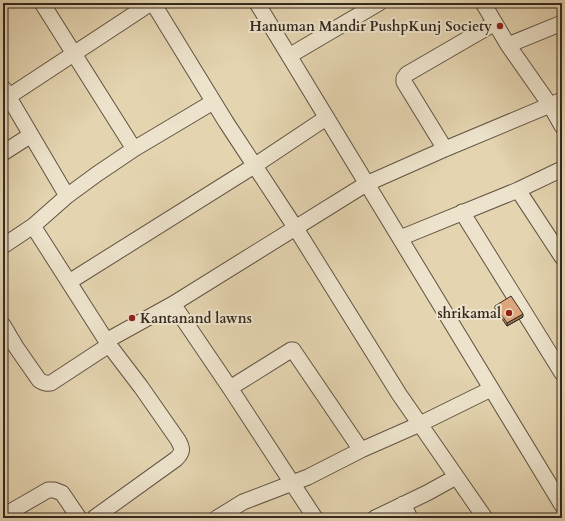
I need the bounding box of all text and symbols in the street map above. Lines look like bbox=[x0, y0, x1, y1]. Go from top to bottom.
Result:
place label: Hanuman Mandir PushpKunj Society bbox=[250, 17, 492, 36]
marker: Hanuman Mandir PushpKunj Society bbox=[495, 21, 505, 31]
place label: shrikamal bbox=[437, 304, 501, 323]
marker: shrikamal bbox=[504, 308, 514, 318]
place label: Kantanand lawns bbox=[140, 309, 252, 328]
marker: Kantanand lawns bbox=[127, 313, 137, 323]

